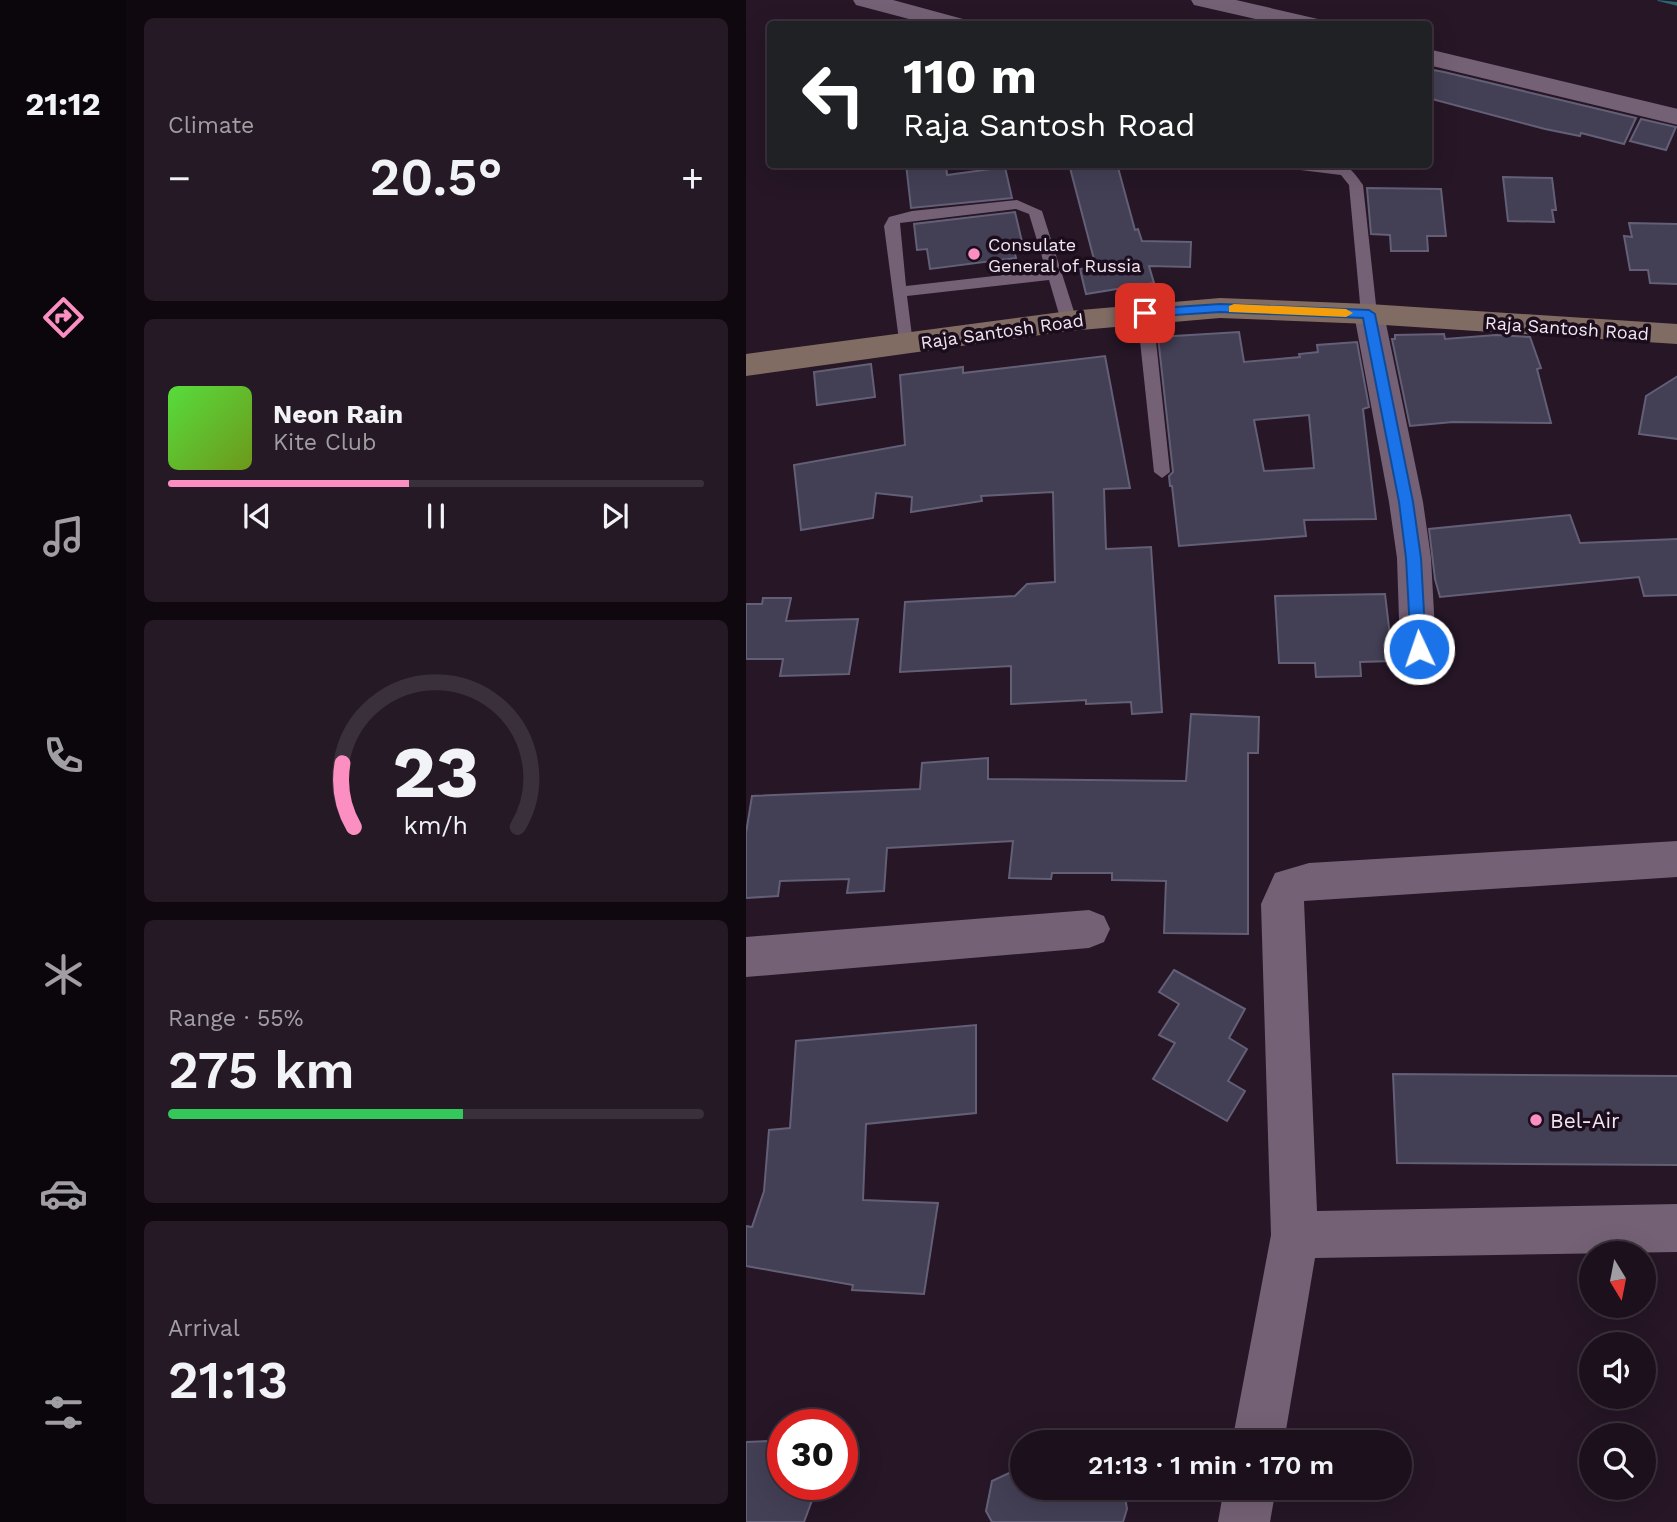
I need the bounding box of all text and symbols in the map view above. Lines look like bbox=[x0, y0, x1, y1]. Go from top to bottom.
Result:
text: 110 m bbox=[903, 47, 1037, 105]
icon: left bbox=[788, 49, 879, 140]
text: 21:12 bbox=[25, 85, 101, 123]
text: Raja Santosh Road bbox=[903, 106, 1195, 144]
text: Climate bbox=[168, 112, 254, 139]
text: 20.5° bbox=[370, 147, 502, 208]
text: − bbox=[168, 156, 191, 200]
text: + bbox=[681, 156, 704, 200]
place label: Consulate General of Russia bbox=[988, 234, 1141, 276]
marker: Consulate General of Russia bbox=[966, 246, 982, 262]
pin bbox=[1115, 283, 1175, 343]
icon: directions bbox=[39, 293, 88, 342]
icon: arrive bbox=[1126, 294, 1164, 332]
street label: Raja Santosh Road bbox=[919, 309, 1085, 353]
street label: Raja Santosh Road bbox=[1484, 312, 1650, 344]
text: Neon Rain bbox=[273, 399, 403, 429]
text: Kite Club bbox=[273, 429, 376, 456]
icon: previous bbox=[238, 497, 276, 535]
icon: pause bbox=[417, 497, 455, 535]
icon: next bbox=[596, 497, 634, 535]
icon: music bbox=[39, 512, 88, 561]
position arrow bbox=[1382, 612, 1456, 686]
text: 23 bbox=[393, 729, 479, 815]
icon: phone bbox=[39, 731, 88, 780]
text: km/h bbox=[404, 811, 468, 840]
icon: climate bbox=[39, 950, 88, 999]
text: Range · 55% bbox=[168, 1005, 303, 1032]
text: 275 km bbox=[168, 1040, 355, 1101]
place label: Bel-Air bbox=[1550, 1108, 1620, 1133]
marker: Bel-Air bbox=[1528, 1112, 1544, 1128]
icon: car bbox=[39, 1169, 88, 1218]
north arrow bbox=[1579, 1241, 1656, 1318]
map controls bbox=[1579, 1241, 1656, 1500]
text: Arrival bbox=[168, 1315, 240, 1342]
button: sound bbox=[1579, 1332, 1656, 1409]
text: 21:13 bbox=[168, 1350, 288, 1411]
icon: filters bbox=[39, 1388, 88, 1437]
speed limit sign: 30 bbox=[767, 1409, 858, 1500]
button: search bbox=[1579, 1423, 1656, 1500]
text: 21:13 · 1 min · 170 m bbox=[1088, 1450, 1334, 1480]

